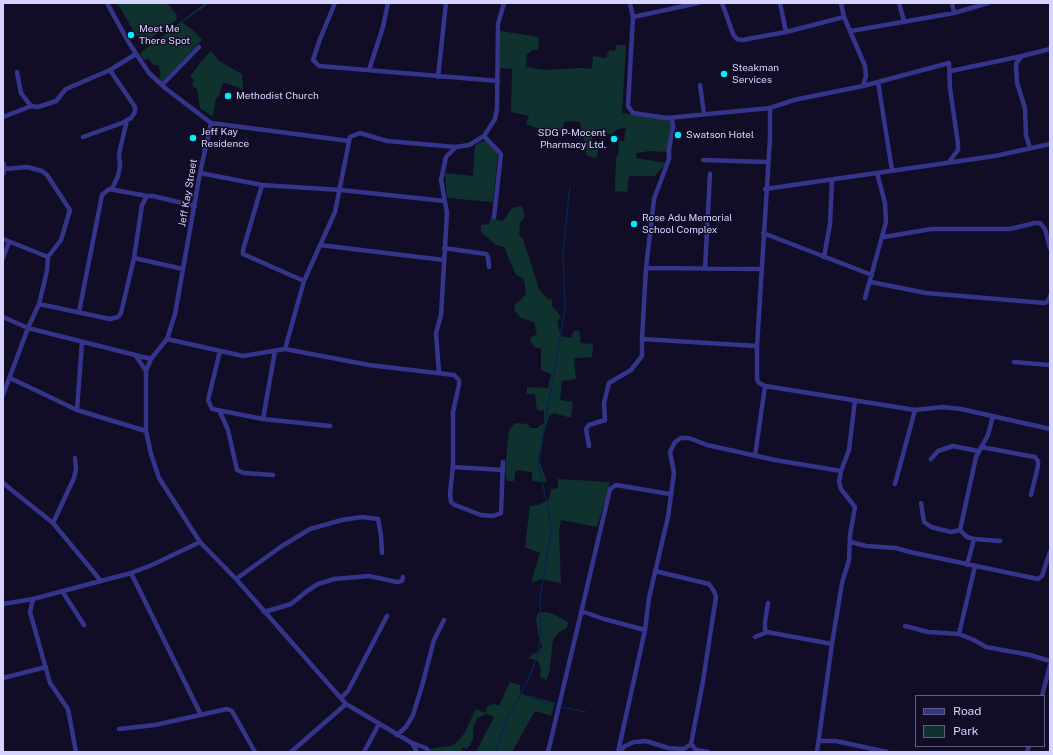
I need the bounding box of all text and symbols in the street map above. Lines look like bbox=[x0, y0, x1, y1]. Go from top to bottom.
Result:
place label: Meet Me There Spot bbox=[139, 23, 190, 46]
marker: Meet Me There Spot bbox=[126, 30, 136, 40]
place label: Steakman Services bbox=[732, 62, 779, 86]
marker: Steakman Services bbox=[719, 69, 729, 79]
place label: Methodist Church bbox=[236, 90, 319, 102]
marker: Methodist Church bbox=[223, 91, 233, 101]
place label: Jeff Kay Residence bbox=[201, 126, 249, 150]
place label: SDG P-Mocent Pharmacy Ltd. bbox=[538, 127, 606, 150]
place label: Swatson Hotel bbox=[686, 129, 754, 141]
marker: Swatson Hotel bbox=[673, 130, 683, 140]
marker: Jeff Kay Residence bbox=[188, 133, 198, 143]
marker: SDG P-Mocent Pharmacy Ltd. bbox=[609, 134, 619, 144]
street label: Jeff Kay Street bbox=[176, 158, 200, 228]
place label: Rose Adu Memorial School Complex bbox=[642, 212, 732, 236]
marker: Rose Adu Memorial School Complex bbox=[629, 219, 639, 229]
legend bbox=[915, 695, 1045, 747]
text: Road bbox=[953, 704, 981, 718]
text: Park bbox=[953, 724, 979, 738]

